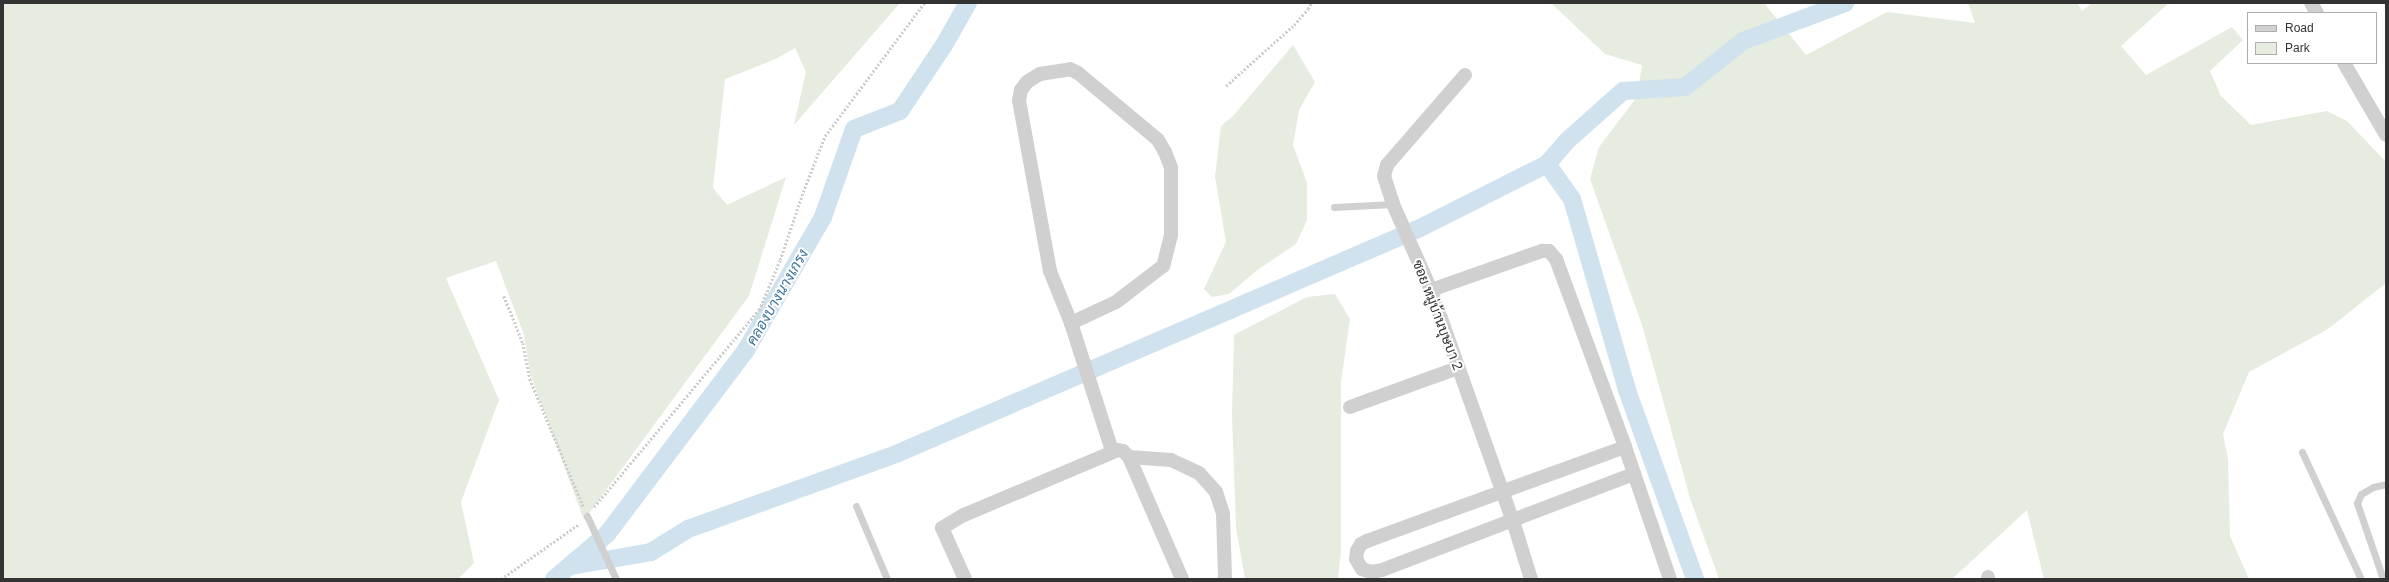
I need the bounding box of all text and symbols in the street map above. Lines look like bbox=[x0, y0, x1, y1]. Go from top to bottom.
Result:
legend bbox=[2247, 12, 2377, 64]
text: Road bbox=[2285, 21, 2314, 35]
text: Park bbox=[2285, 41, 2310, 55]
water label: คลองบางนางเกรง bbox=[742, 246, 812, 348]
street label: ซอย หมู่บ้านบุษบา 2 bbox=[1409, 257, 1467, 373]

